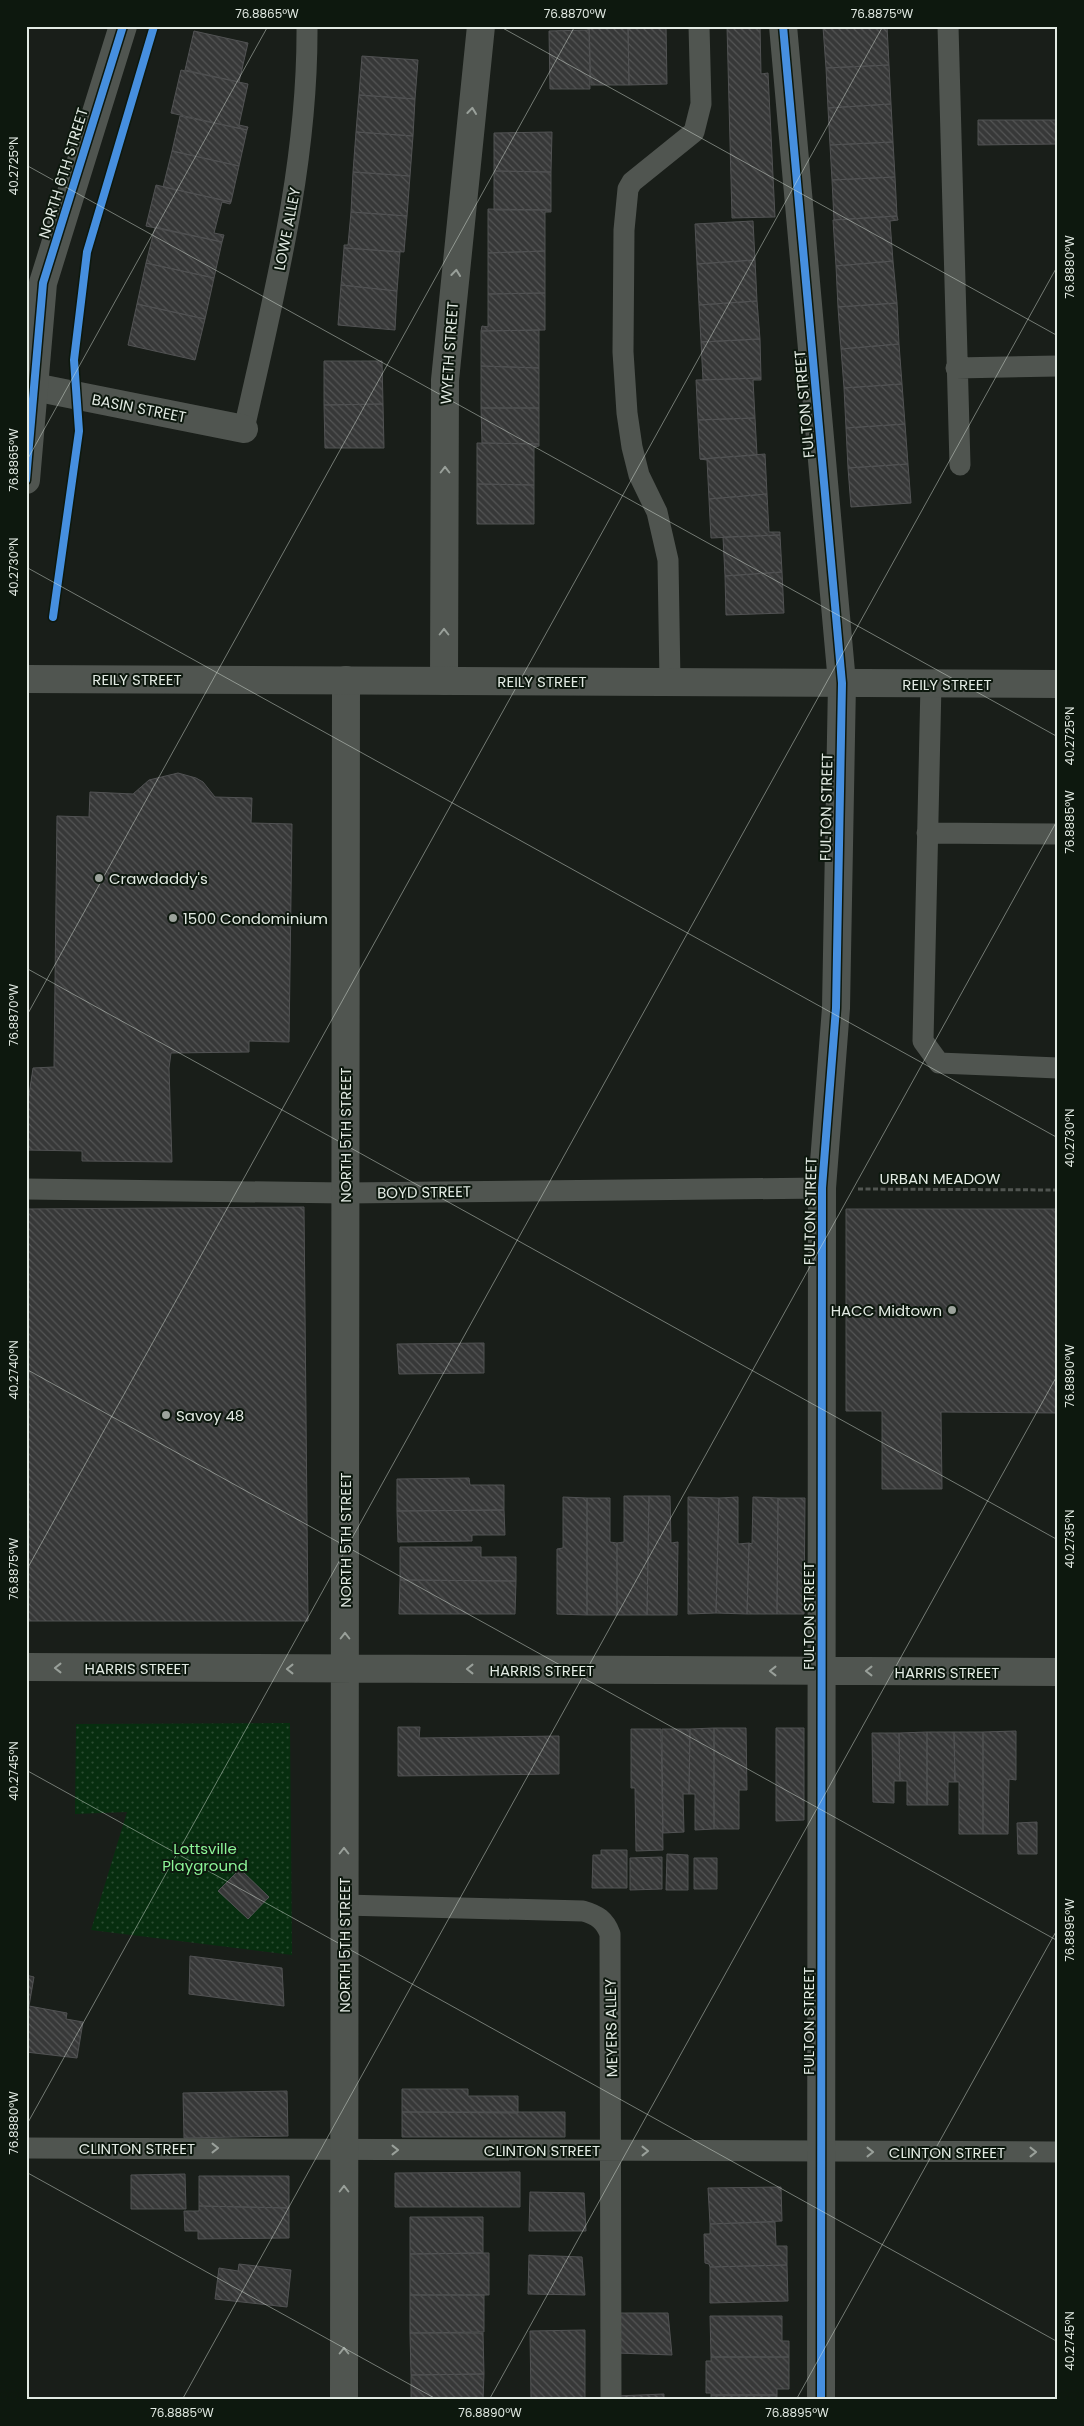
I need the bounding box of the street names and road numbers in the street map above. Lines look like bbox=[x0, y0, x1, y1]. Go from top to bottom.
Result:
street label: NORTH 6TH STREET bbox=[33, 105, 93, 241]
street label: LOWE ALLEY bbox=[269, 185, 305, 272]
street label: WYETH STREET bbox=[435, 301, 463, 405]
street label: FULTON STREET bbox=[789, 349, 819, 459]
street label: BASIN STREET bbox=[90, 389, 188, 427]
street label: REILY STREET bbox=[92, 669, 182, 690]
street label: REILY STREET bbox=[497, 671, 587, 692]
street label: REILY STREET bbox=[902, 674, 992, 695]
street label: FULTON STREET bbox=[815, 753, 837, 861]
street label: NORTH 5TH STREET bbox=[335, 1067, 356, 1203]
street label: FULTON STREET bbox=[799, 1157, 821, 1265]
street label: URBAN MEADOW bbox=[880, 1168, 1001, 1189]
street label: BOYD STREET bbox=[377, 1181, 471, 1203]
street label: NORTH 5TH STREET bbox=[335, 1472, 356, 1608]
street label: FULTON STREET bbox=[798, 1562, 819, 1670]
street label: HARRIS STREET bbox=[85, 1658, 189, 1679]
street label: HARRIS STREET bbox=[490, 1660, 594, 1681]
street label: HARRIS STREET bbox=[895, 1662, 999, 1683]
street label: NORTH 5TH STREET bbox=[334, 1877, 355, 2013]
street label: FULTON STREET bbox=[798, 1967, 819, 2075]
street label: MEYERS ALLEY bbox=[600, 1978, 622, 2077]
street label: CLINTON STREET bbox=[79, 2138, 195, 2159]
street label: CLINTON STREET bbox=[484, 2140, 600, 2161]
street label: CLINTON STREET bbox=[889, 2142, 1005, 2163]

